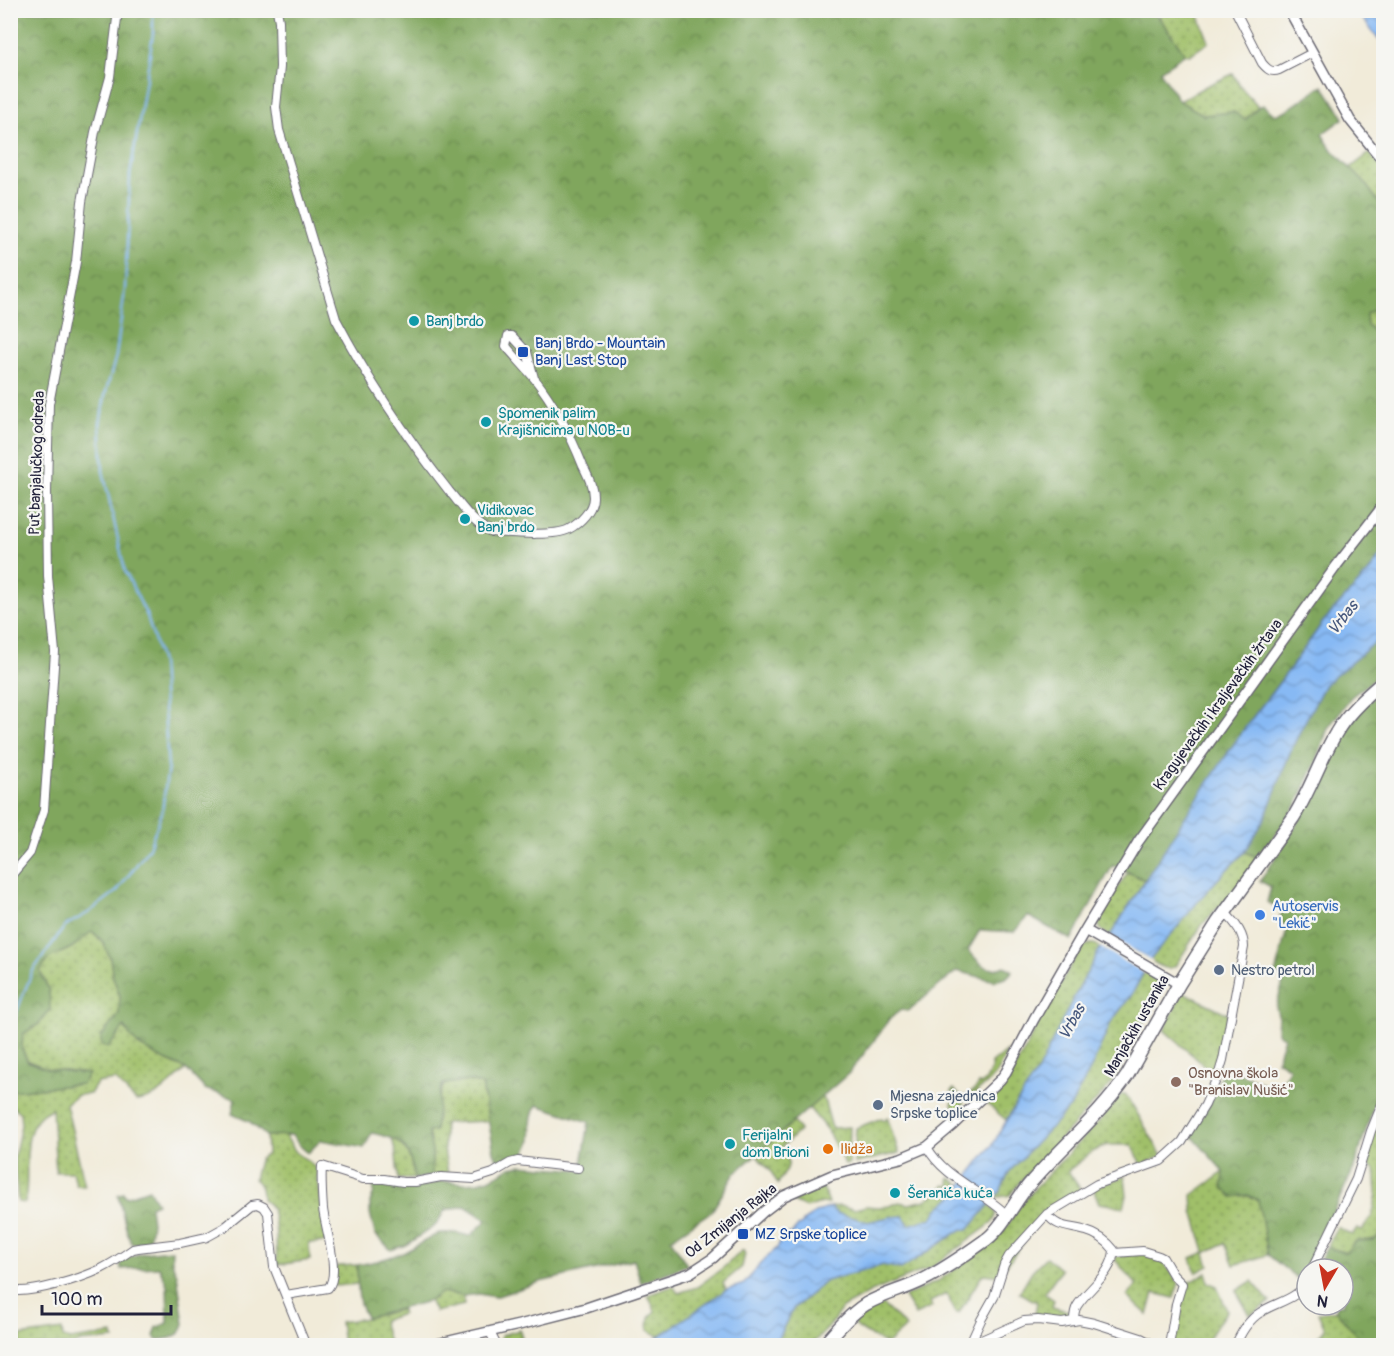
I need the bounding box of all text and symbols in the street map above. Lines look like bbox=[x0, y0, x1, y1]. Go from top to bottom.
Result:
place label: Banj brdo bbox=[426, 312, 484, 331]
marker: Banj brdo bbox=[407, 314, 421, 328]
place label: Banj Brdo - Mountain Banj Last Stop bbox=[535, 334, 666, 370]
marker: Banj Brdo - Mountain Banj Last Stop bbox=[516, 345, 530, 359]
street label: Put banjalučkog odreda bbox=[25, 391, 49, 535]
place label: Spomenik palim Krajišnicima u NOB-u bbox=[498, 404, 630, 440]
marker: Spomenik palim Krajišnicima u NOB-u bbox=[479, 415, 493, 429]
place label: Vidikovac Banj brdo bbox=[477, 501, 535, 537]
marker: Vidikovac Banj brdo bbox=[458, 512, 472, 526]
water label: Vrbas bbox=[1323, 596, 1364, 639]
street label: Kragujevačkih i kraljevačkih žrtava bbox=[1149, 615, 1287, 795]
place label: Autoservis "Lekić" bbox=[1272, 897, 1339, 933]
marker: Autoservis "Lekić" bbox=[1253, 908, 1267, 922]
place label: Nestro petrol bbox=[1231, 961, 1315, 980]
marker: Nestro petrol bbox=[1212, 963, 1226, 977]
street label: Manjačkih ustanika bbox=[1100, 972, 1174, 1080]
water label: Vrbas bbox=[1054, 999, 1091, 1043]
place label: Osnovna škola "Branislav Nušić" bbox=[1188, 1064, 1294, 1100]
marker: Osnovna škola "Branislav Nušić" bbox=[1169, 1075, 1183, 1089]
place label: Mjesna zajednica Srpske toplice bbox=[890, 1087, 996, 1123]
marker: Mjesna zajednica Srpske toplice bbox=[871, 1098, 885, 1112]
place label: Ferijalni dom Brioni bbox=[742, 1126, 809, 1162]
marker: Ferijalni dom Brioni bbox=[723, 1137, 737, 1151]
place label: Ilidža bbox=[840, 1140, 873, 1159]
marker: Ilidža bbox=[821, 1142, 835, 1156]
street label: Od Zmijanja Rajka bbox=[681, 1179, 781, 1263]
place label: Šeranića kuća bbox=[907, 1184, 993, 1203]
marker: Šeranića kuća bbox=[888, 1186, 902, 1200]
place label: MZ Srpske toplice bbox=[755, 1225, 867, 1244]
marker: MZ Srpske toplice bbox=[736, 1227, 750, 1241]
north arrow bbox=[1295, 1257, 1355, 1317]
scale bar bbox=[42, 1278, 171, 1316]
text: 100 m bbox=[51, 1288, 103, 1311]
text: N bbox=[1315, 1290, 1330, 1312]

